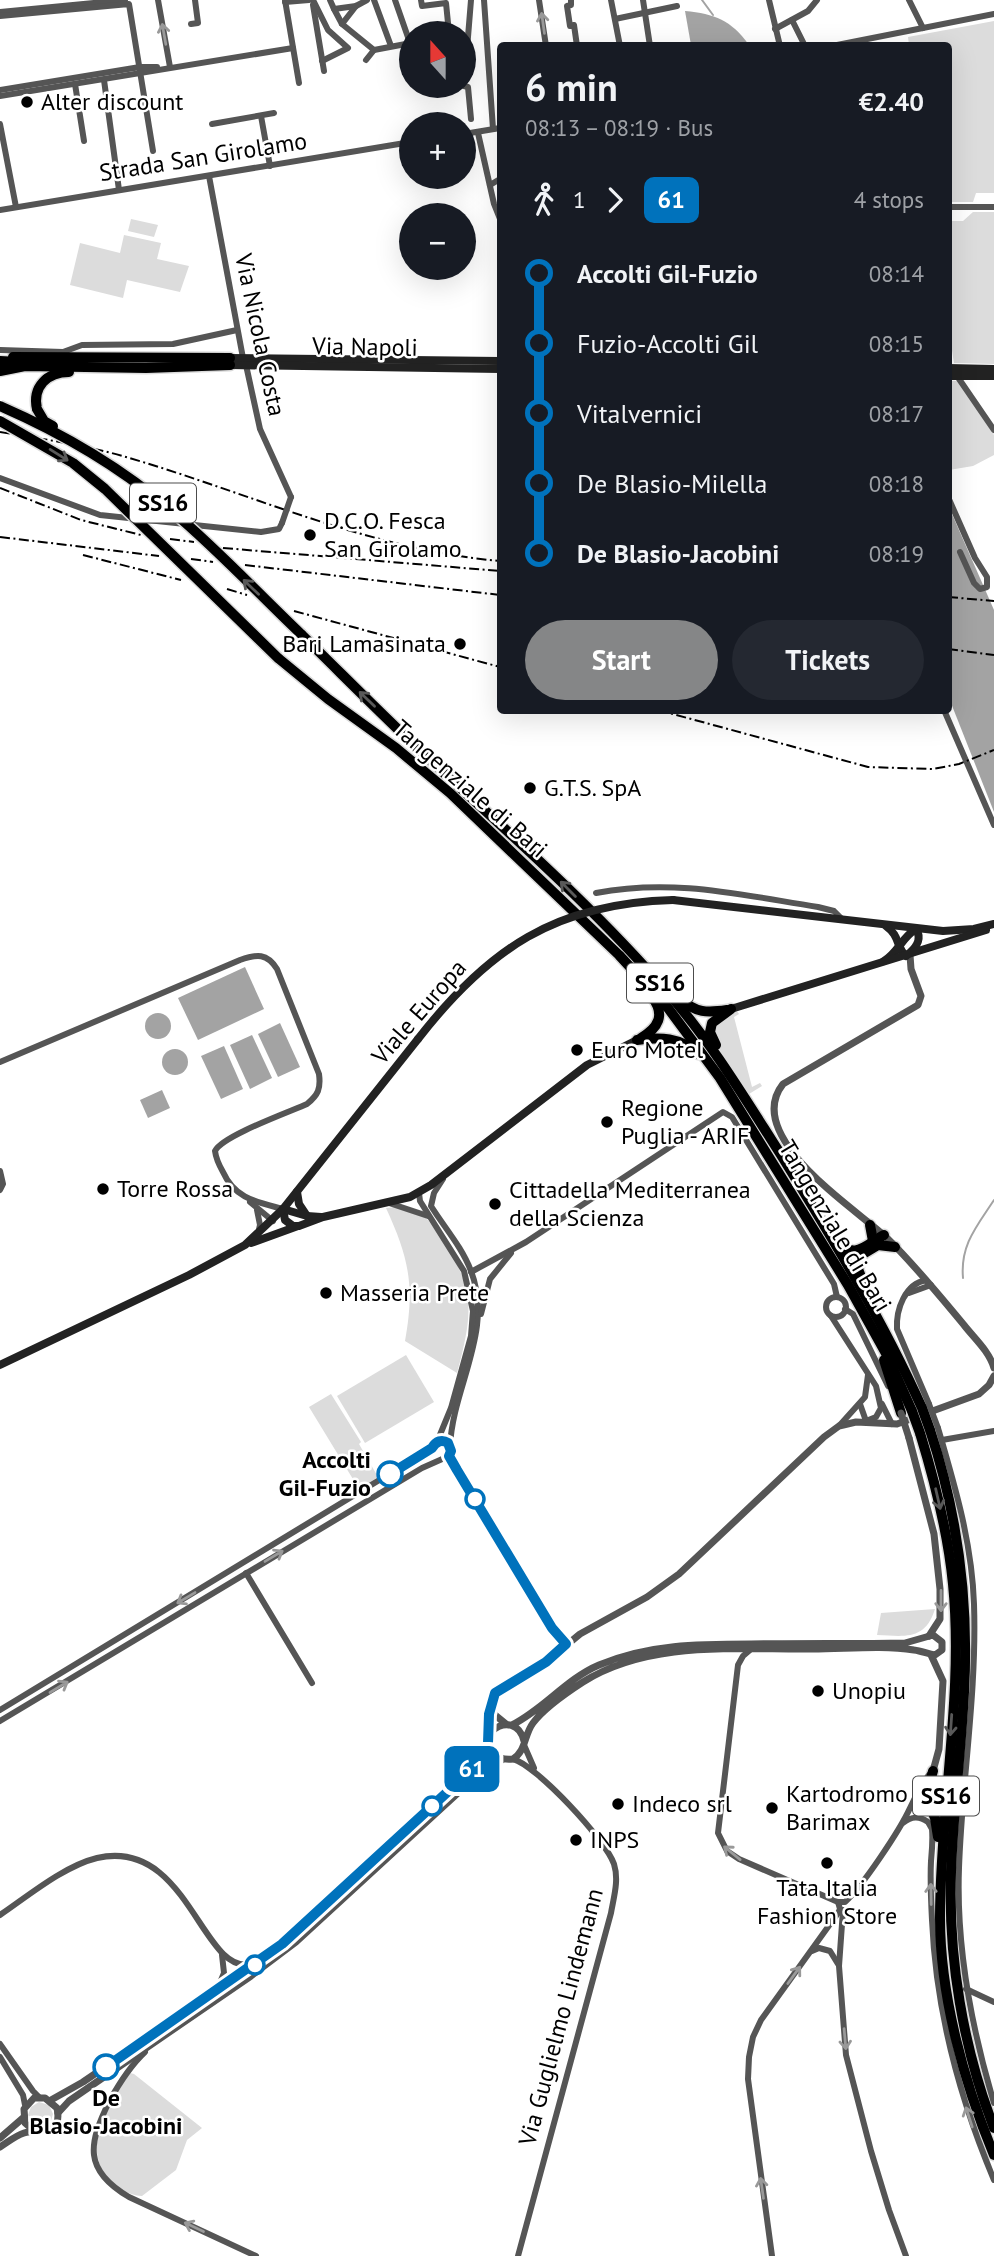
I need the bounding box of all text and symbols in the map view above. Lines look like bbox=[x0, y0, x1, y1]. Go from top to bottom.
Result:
one-way arrow bbox=[536, 12, 549, 35]
north arrow bbox=[399, 21, 476, 98]
map controls bbox=[399, 21, 476, 280]
one-way arrow bbox=[157, 23, 170, 45]
text: 6 min bbox=[525, 62, 618, 111]
text: €2.40 bbox=[859, 85, 924, 118]
place label: Alter discount bbox=[41, 86, 183, 117]
marker: Alter discount bbox=[19, 94, 35, 110]
button: + bbox=[399, 112, 476, 189]
text: 08:13 – 08:19 · Bus bbox=[525, 113, 713, 142]
street label: Strada San Girolamo bbox=[97, 125, 309, 188]
icon: walk bbox=[525, 181, 563, 219]
icon: forward bbox=[596, 181, 634, 219]
text: 61 bbox=[658, 184, 685, 215]
text: 1 bbox=[573, 185, 586, 214]
text: 4 stops bbox=[854, 185, 924, 214]
button: − bbox=[399, 203, 476, 280]
street label: Via Nicola Costa bbox=[228, 250, 293, 419]
text: Accolti Gil-Fuzio bbox=[577, 257, 758, 290]
text: 08:14 bbox=[869, 259, 924, 288]
text: Fuzio-Accolti Gil bbox=[577, 327, 758, 360]
text: 08:15 bbox=[869, 329, 924, 358]
street label: Via Napoli bbox=[311, 330, 418, 363]
text: Vitalvernici bbox=[577, 397, 702, 430]
text: 08:17 bbox=[869, 399, 924, 428]
one-way arrow bbox=[49, 448, 69, 462]
text: De Blasio-Milella bbox=[577, 467, 767, 500]
text: 08:18 bbox=[869, 469, 924, 498]
road number: SS16 bbox=[130, 484, 196, 523]
place label: D.C.O. Fesca San Girolamo bbox=[324, 505, 462, 564]
marker: D.C.O. Fesca San Girolamo bbox=[302, 527, 318, 543]
text: De Blasio-Jacobini bbox=[577, 537, 779, 570]
text: 08:19 bbox=[869, 539, 924, 568]
one-way arrow bbox=[243, 579, 260, 596]
button: Start bbox=[525, 620, 718, 700]
button: Tickets bbox=[732, 620, 924, 700]
place label: Bari Lamasinata bbox=[282, 628, 446, 659]
marker: Bari Lamasinata bbox=[452, 636, 468, 652]
one-way arrow bbox=[359, 690, 376, 707]
street label: Tangenziale di Bari bbox=[387, 713, 554, 864]
place label: G.T.S. SpA bbox=[544, 772, 641, 803]
marker: G.T.S. SpA bbox=[522, 780, 538, 796]
one-way arrow bbox=[559, 881, 576, 898]
street label: Viale Europa bbox=[364, 953, 473, 1071]
road number: SS16 bbox=[627, 964, 693, 1002]
place label: Euro Motel bbox=[591, 1034, 703, 1065]
marker: Euro Motel bbox=[569, 1042, 585, 1058]
place label: Regione Puglia - ARIF bbox=[621, 1092, 749, 1151]
marker: Regione Puglia - ARIF bbox=[599, 1114, 615, 1130]
street label: Tangenziale di Bari bbox=[772, 1134, 899, 1317]
place label: Torre Rossa bbox=[117, 1173, 233, 1204]
place label: Cittadella Mediterranea della Scienza bbox=[509, 1174, 751, 1233]
marker: Torre Rossa bbox=[95, 1181, 111, 1197]
marker: Cittadella Mediterranea della Scienza bbox=[487, 1196, 503, 1212]
place label: Masseria Prete bbox=[340, 1277, 489, 1308]
marker: Masseria Prete bbox=[318, 1285, 334, 1301]
place label: Accolti Gil-Fuzio bbox=[279, 1444, 371, 1503]
marker: Accolti Gil-Fuzio bbox=[377, 1461, 403, 1487]
one-way arrow bbox=[932, 1487, 945, 1510]
unlabelled marker bbox=[465, 1489, 485, 1509]
one-way arrow bbox=[264, 1549, 284, 1563]
one-way arrow bbox=[934, 1589, 947, 1612]
one-way arrow bbox=[176, 1591, 196, 1605]
place label: Unopiu bbox=[832, 1675, 906, 1706]
one-way arrow bbox=[49, 1680, 69, 1694]
marker: Unopiu bbox=[810, 1683, 826, 1699]
one-way arrow bbox=[944, 1713, 957, 1736]
line badge: 61 bbox=[440, 1746, 504, 1792]
text: 61 bbox=[458, 1753, 486, 1784]
road number: SS16 bbox=[913, 1776, 979, 1815]
place label: Kartodromo Barimax bbox=[786, 1778, 908, 1837]
place label: Indeco srl bbox=[632, 1788, 732, 1819]
unlabelled marker bbox=[422, 1796, 442, 1816]
marker: Indeco srl bbox=[610, 1796, 626, 1812]
marker: Kartodromo Barimax bbox=[764, 1800, 780, 1816]
place label: INPS bbox=[590, 1824, 639, 1855]
marker: INPS bbox=[568, 1832, 584, 1848]
one-way arrow bbox=[723, 1845, 741, 1861]
marker: Tata Italia Fashion Store bbox=[819, 1855, 835, 1871]
place label: Tata Italia Fashion Store bbox=[757, 1872, 897, 1931]
one-way arrow bbox=[925, 1882, 938, 1905]
street label: Via Guglielmo Lindemann bbox=[511, 1885, 610, 2150]
unlabelled marker bbox=[245, 1955, 265, 1975]
one-way arrow bbox=[786, 1966, 801, 1985]
one-way arrow bbox=[839, 2027, 852, 2050]
marker: De Blasio-Jacobini bbox=[93, 2054, 119, 2080]
place label: De Blasio-Jacobini bbox=[30, 2082, 182, 2141]
one-way arrow bbox=[962, 2106, 975, 2128]
one-way arrow bbox=[756, 2178, 769, 2200]
one-way arrow bbox=[184, 2220, 205, 2233]

